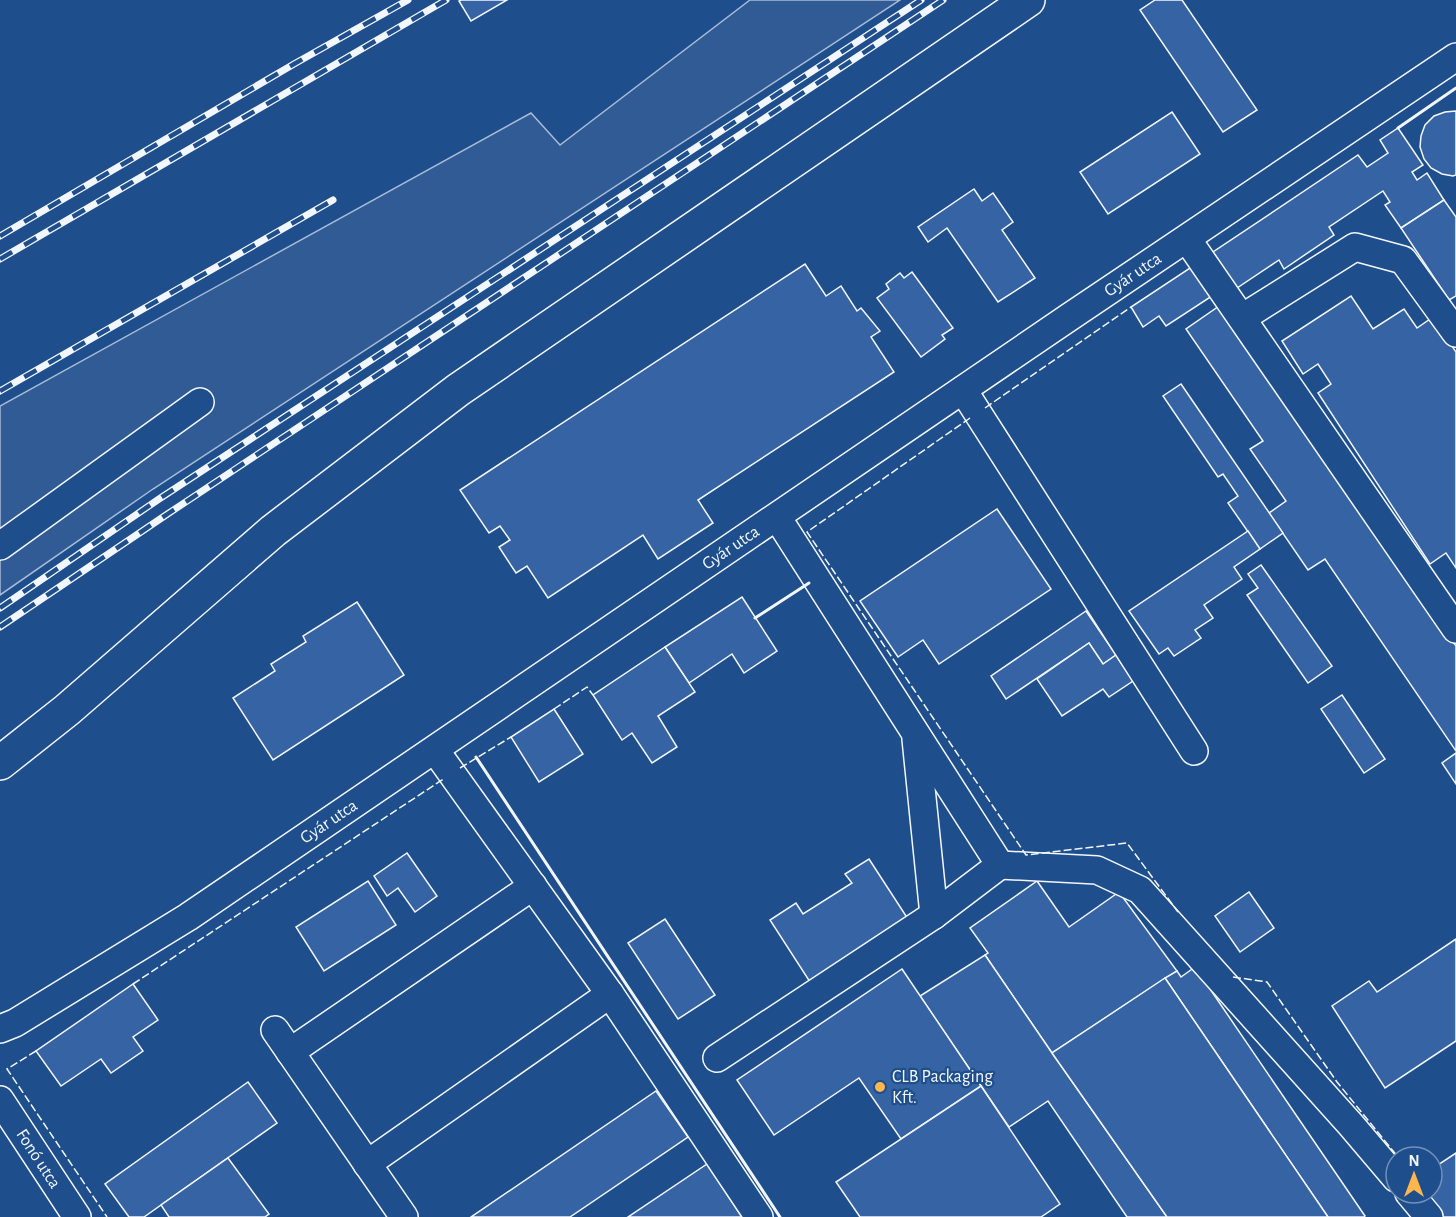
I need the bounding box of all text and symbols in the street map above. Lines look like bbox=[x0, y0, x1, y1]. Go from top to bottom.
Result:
street label: Gyár utca bbox=[1101, 250, 1165, 300]
street label: Gyár utca bbox=[699, 523, 763, 573]
street label: Gyár utca bbox=[297, 797, 361, 847]
place label: CLB Packaging Kft. bbox=[892, 1068, 993, 1107]
marker: CLB Packaging Kft. bbox=[873, 1080, 887, 1094]
street label: Fonó utca bbox=[12, 1126, 64, 1192]
north arrow bbox=[1384, 1145, 1444, 1205]
text: N bbox=[1408, 1153, 1420, 1169]

